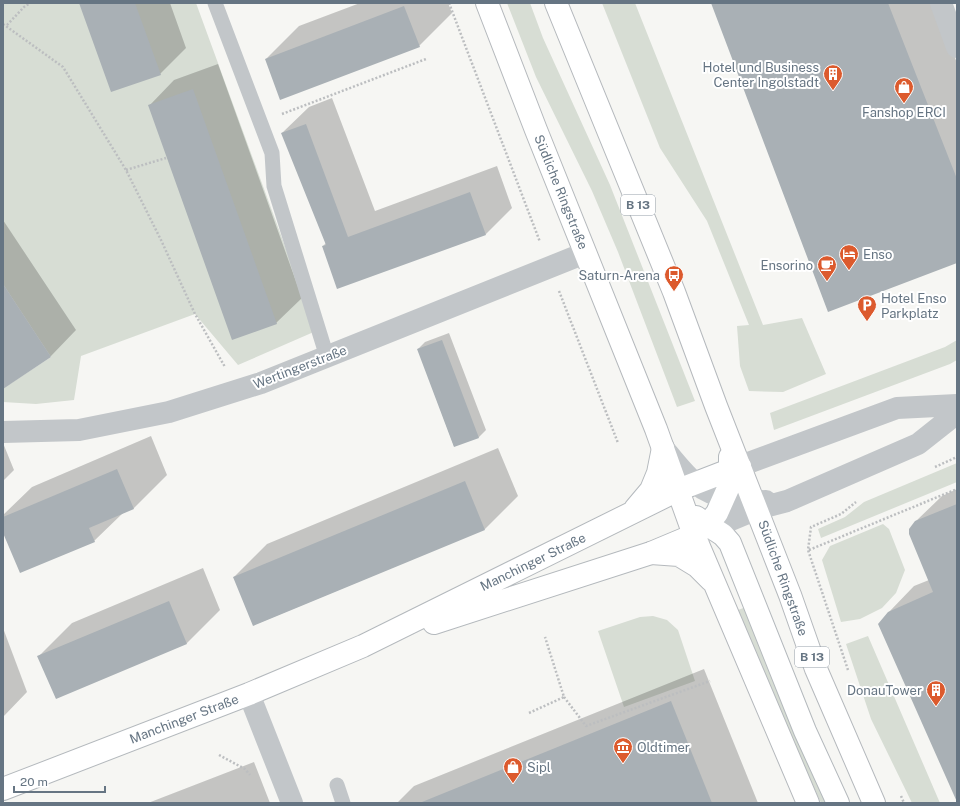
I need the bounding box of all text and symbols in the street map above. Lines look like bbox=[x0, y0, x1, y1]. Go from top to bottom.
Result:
place label: Hotel und Business Center Ingolstadt bbox=[703, 60, 819, 90]
building icon: Hotel und Business Center Ingolstadt bbox=[822, 63, 844, 91]
shop icon: Fanshop ERCI bbox=[893, 76, 915, 104]
place label: Fanshop ERCI bbox=[862, 105, 946, 120]
street label: Südliche Ringstraße bbox=[531, 133, 591, 251]
road number: B 13 bbox=[621, 195, 655, 215]
hotel icon: Enso bbox=[838, 243, 860, 271]
place label: Enso bbox=[863, 247, 892, 262]
cafe icon: Ensorino bbox=[816, 254, 838, 282]
place label: Ensorino bbox=[761, 258, 813, 273]
bus stop icon: Saturn-Arena bbox=[663, 264, 685, 292]
place label: Saturn-Arena bbox=[578, 268, 660, 283]
place label: Hotel Enso Parkplatz bbox=[881, 291, 947, 321]
parking icon: Hotel Enso Parkplatz bbox=[856, 294, 878, 322]
street label: Wertingerstraße bbox=[251, 342, 349, 392]
street label: Südliche Ringstraße bbox=[755, 518, 811, 638]
street label: Manchinger Straße bbox=[478, 530, 588, 594]
road number: B 13 bbox=[795, 647, 829, 667]
building icon: DonauTower bbox=[925, 679, 947, 707]
place label: DonauTower bbox=[847, 683, 922, 698]
street label: Manchinger Straße bbox=[127, 691, 241, 747]
museum icon: Oldtimer bbox=[612, 736, 634, 764]
place label: Oldtimer bbox=[637, 740, 690, 755]
shop icon: Sipl bbox=[502, 756, 524, 784]
place label: Sipl bbox=[527, 760, 551, 775]
scale bar bbox=[14, 768, 105, 794]
text: 20 m bbox=[20, 775, 48, 789]

